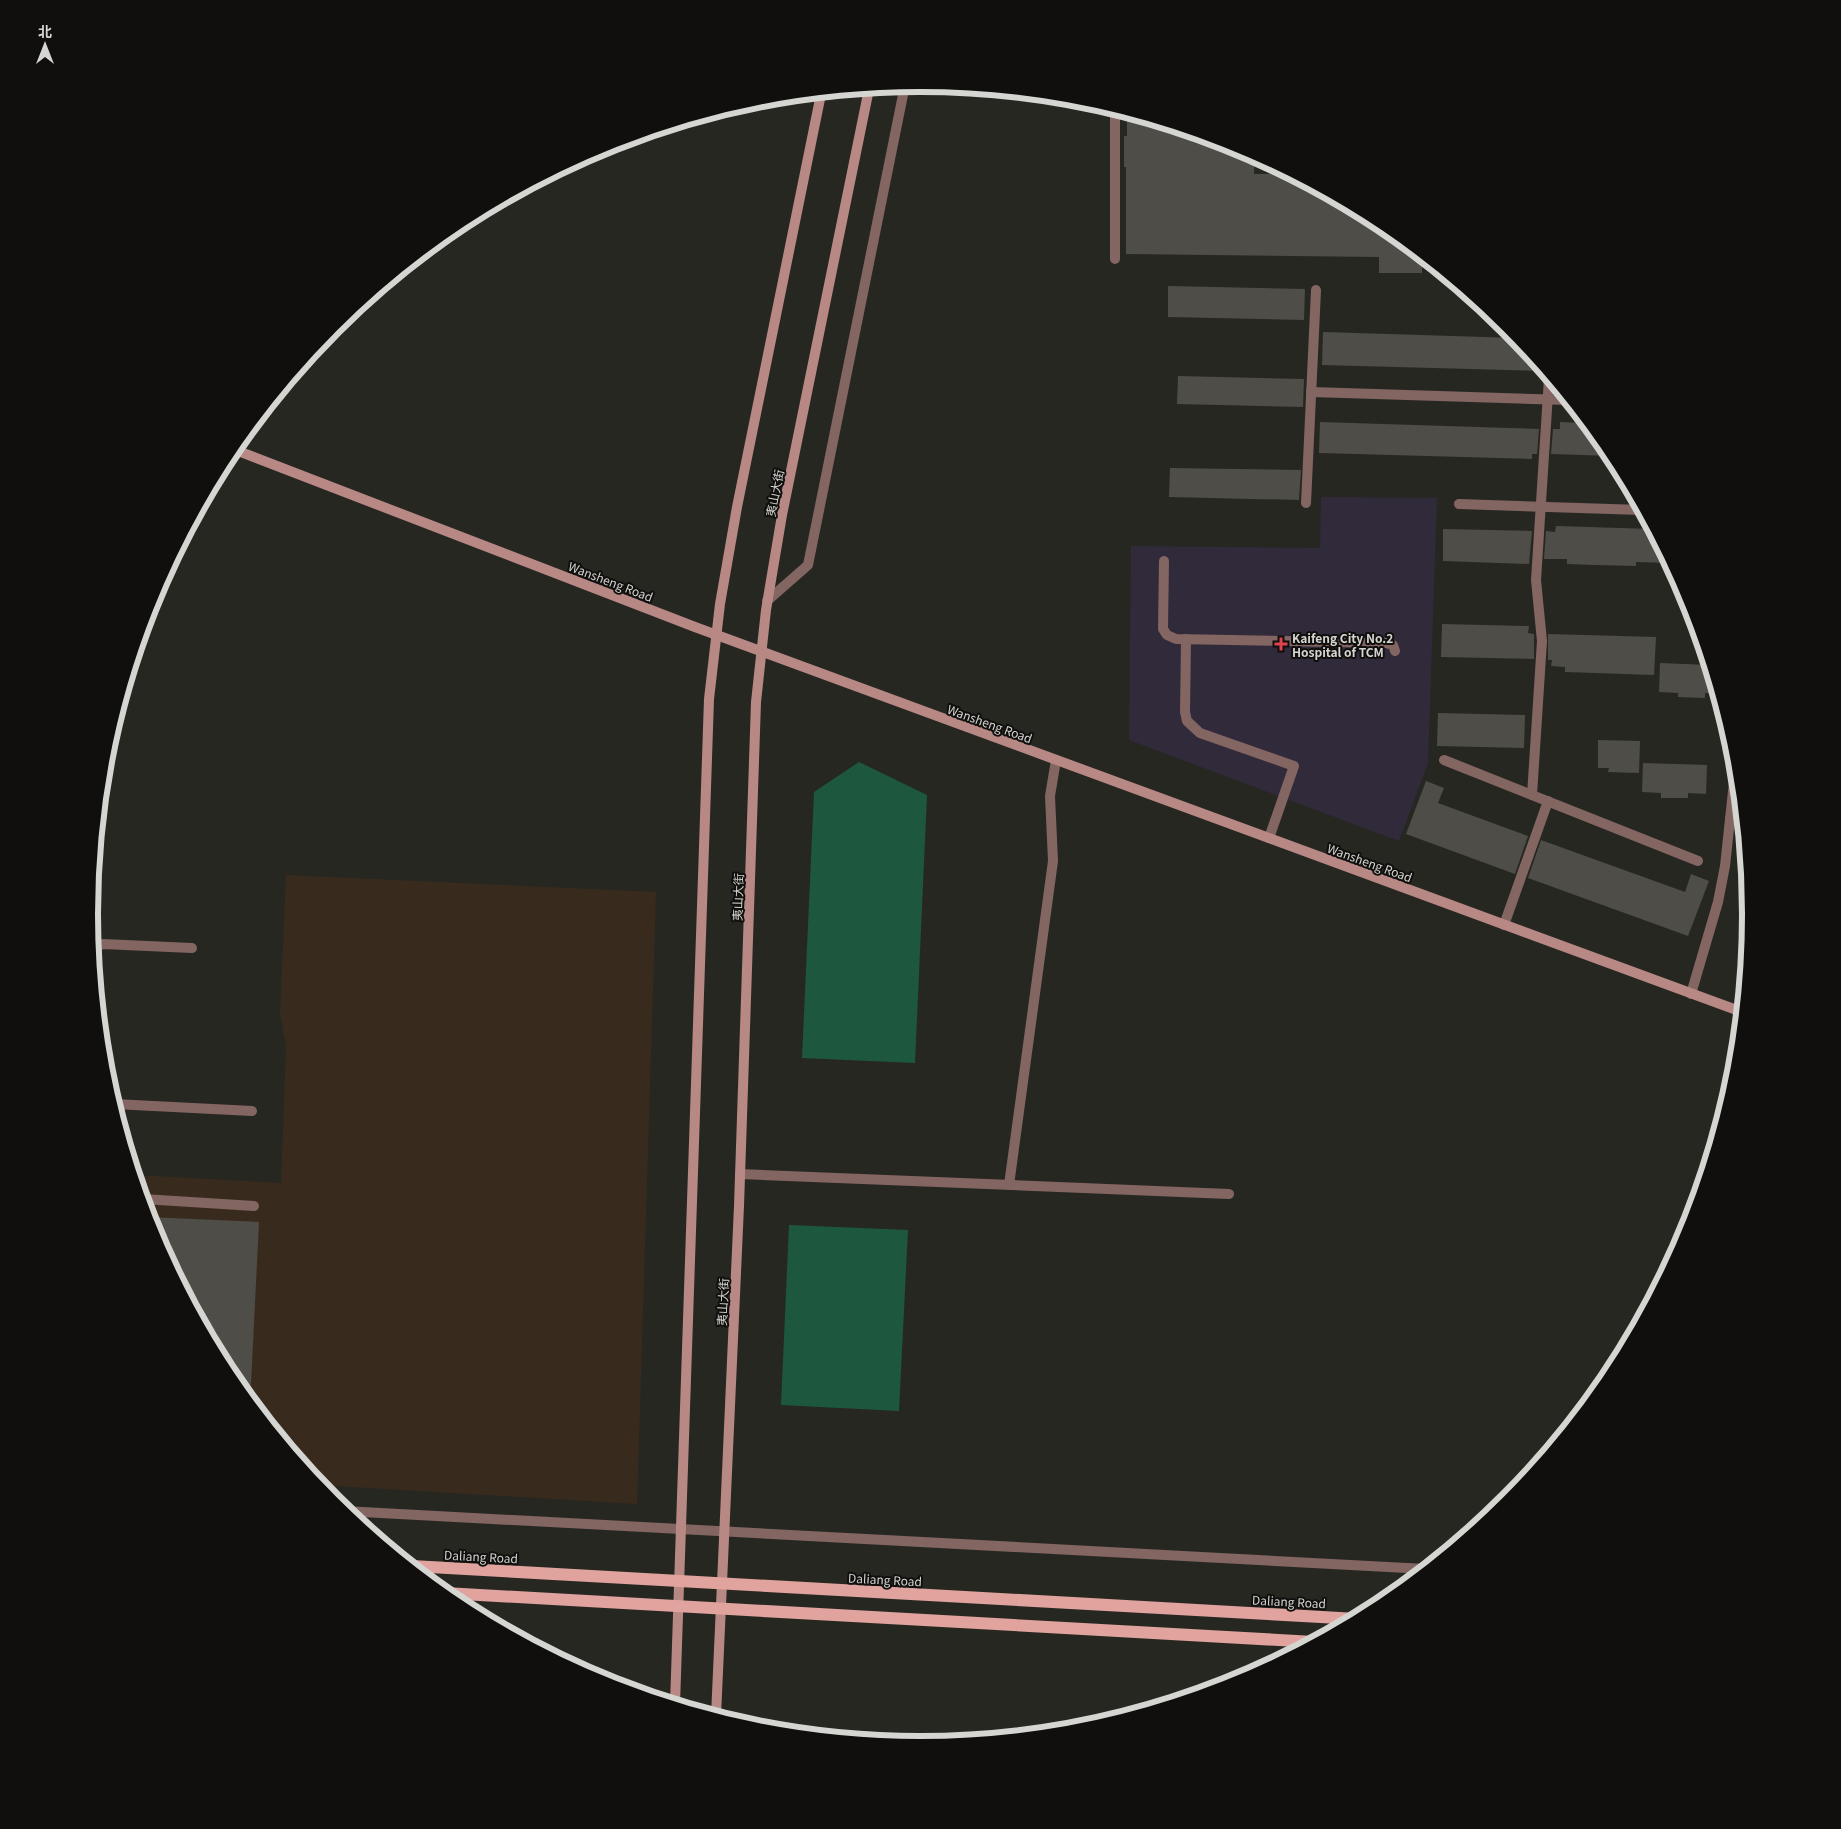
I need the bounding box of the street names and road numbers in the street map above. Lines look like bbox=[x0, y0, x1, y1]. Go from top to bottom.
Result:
street label: 夷山大街 bbox=[761, 468, 787, 518]
street label: Wansheng Road bbox=[566, 557, 656, 605]
street label: Wansheng Road bbox=[945, 700, 1035, 746]
street label: Wansheng Road bbox=[1325, 839, 1415, 885]
street label: 夷山大街 bbox=[728, 873, 746, 921]
street label: 夷山大街 bbox=[712, 1278, 732, 1326]
street label: Daliang Road bbox=[444, 1546, 518, 1566]
street label: Daliang Road bbox=[848, 1569, 922, 1589]
street label: Daliang Road bbox=[1252, 1591, 1326, 1611]

